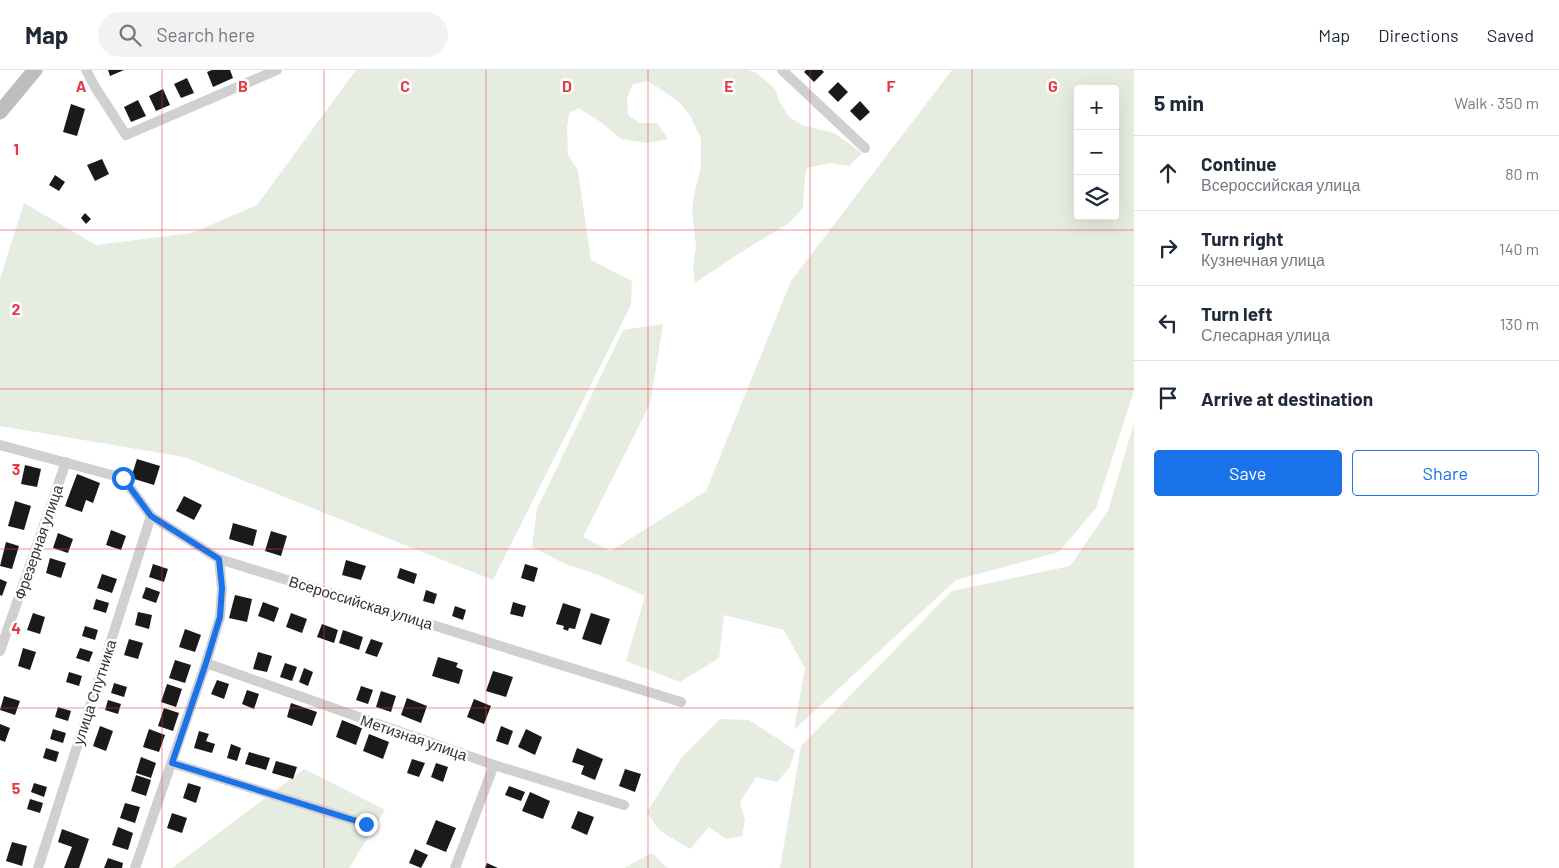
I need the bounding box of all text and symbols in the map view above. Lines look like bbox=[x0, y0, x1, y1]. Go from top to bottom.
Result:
search box bbox=[98, 12, 448, 57]
text: Map bbox=[25, 20, 68, 49]
icon: search bbox=[116, 21, 144, 49]
text: Search here bbox=[156, 23, 255, 46]
text: Map bbox=[1318, 24, 1350, 46]
text: Directions bbox=[1378, 24, 1459, 46]
text: Saved bbox=[1487, 24, 1534, 46]
text: A bbox=[76, 76, 87, 95]
text: B bbox=[238, 76, 248, 95]
text: C bbox=[400, 76, 410, 95]
text: D bbox=[562, 76, 572, 95]
text: E bbox=[724, 76, 734, 95]
text: F bbox=[887, 76, 896, 95]
text: G bbox=[1048, 76, 1058, 95]
map controls bbox=[1074, 85, 1119, 220]
button: + bbox=[1074, 85, 1119, 130]
text: 5 min bbox=[1154, 90, 1204, 115]
text: Walk · 350 m bbox=[1454, 93, 1539, 112]
button: − bbox=[1074, 130, 1119, 175]
text: 1 bbox=[13, 139, 19, 158]
text: Continue bbox=[1201, 152, 1277, 175]
icon: ahead bbox=[1154, 159, 1182, 187]
text: 80 m bbox=[1505, 164, 1539, 183]
button: layers bbox=[1074, 175, 1119, 220]
text: Всероссийская улица bbox=[1201, 175, 1360, 194]
text: Turn right bbox=[1201, 227, 1283, 250]
icon: right bbox=[1154, 234, 1182, 262]
text: 140 m bbox=[1499, 239, 1539, 258]
text: Кузнечная улица bbox=[1201, 250, 1325, 269]
text: 2 bbox=[12, 299, 21, 318]
text: Turn left bbox=[1201, 302, 1272, 325]
icon: left bbox=[1154, 309, 1182, 337]
text: 130 m bbox=[1500, 314, 1539, 333]
text: Слесарная улица bbox=[1201, 325, 1330, 344]
icon: arrive bbox=[1154, 384, 1182, 412]
text: Arrive at destination bbox=[1201, 387, 1373, 410]
button: Save bbox=[1154, 450, 1342, 496]
button: Share bbox=[1352, 450, 1539, 496]
text: 3 bbox=[12, 459, 20, 478]
route start bbox=[112, 467, 135, 490]
street label: Фрезерная улица bbox=[10, 482, 66, 602]
street label: Всероссийская улица bbox=[287, 572, 436, 633]
text: 4 bbox=[11, 618, 21, 637]
street label: улица Спутника bbox=[69, 637, 120, 747]
street label: Метизная улица bbox=[358, 710, 470, 764]
text: 5 bbox=[12, 778, 21, 797]
route end bbox=[355, 813, 378, 836]

